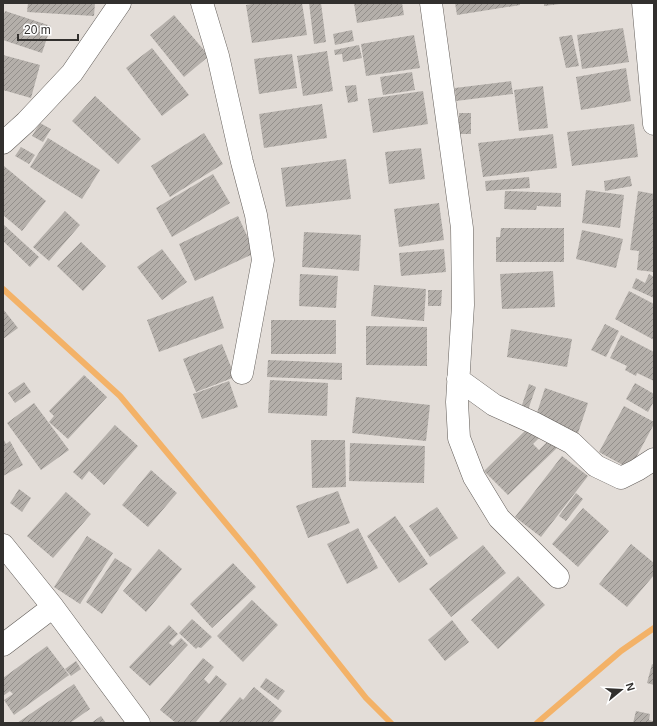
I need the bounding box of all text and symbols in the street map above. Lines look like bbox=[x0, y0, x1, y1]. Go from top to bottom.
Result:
scale bar bbox=[18, 16, 78, 42]
text: 20 m bbox=[24, 23, 51, 37]
north arrow bbox=[601, 670, 641, 710]
text: N bbox=[624, 681, 637, 693]

